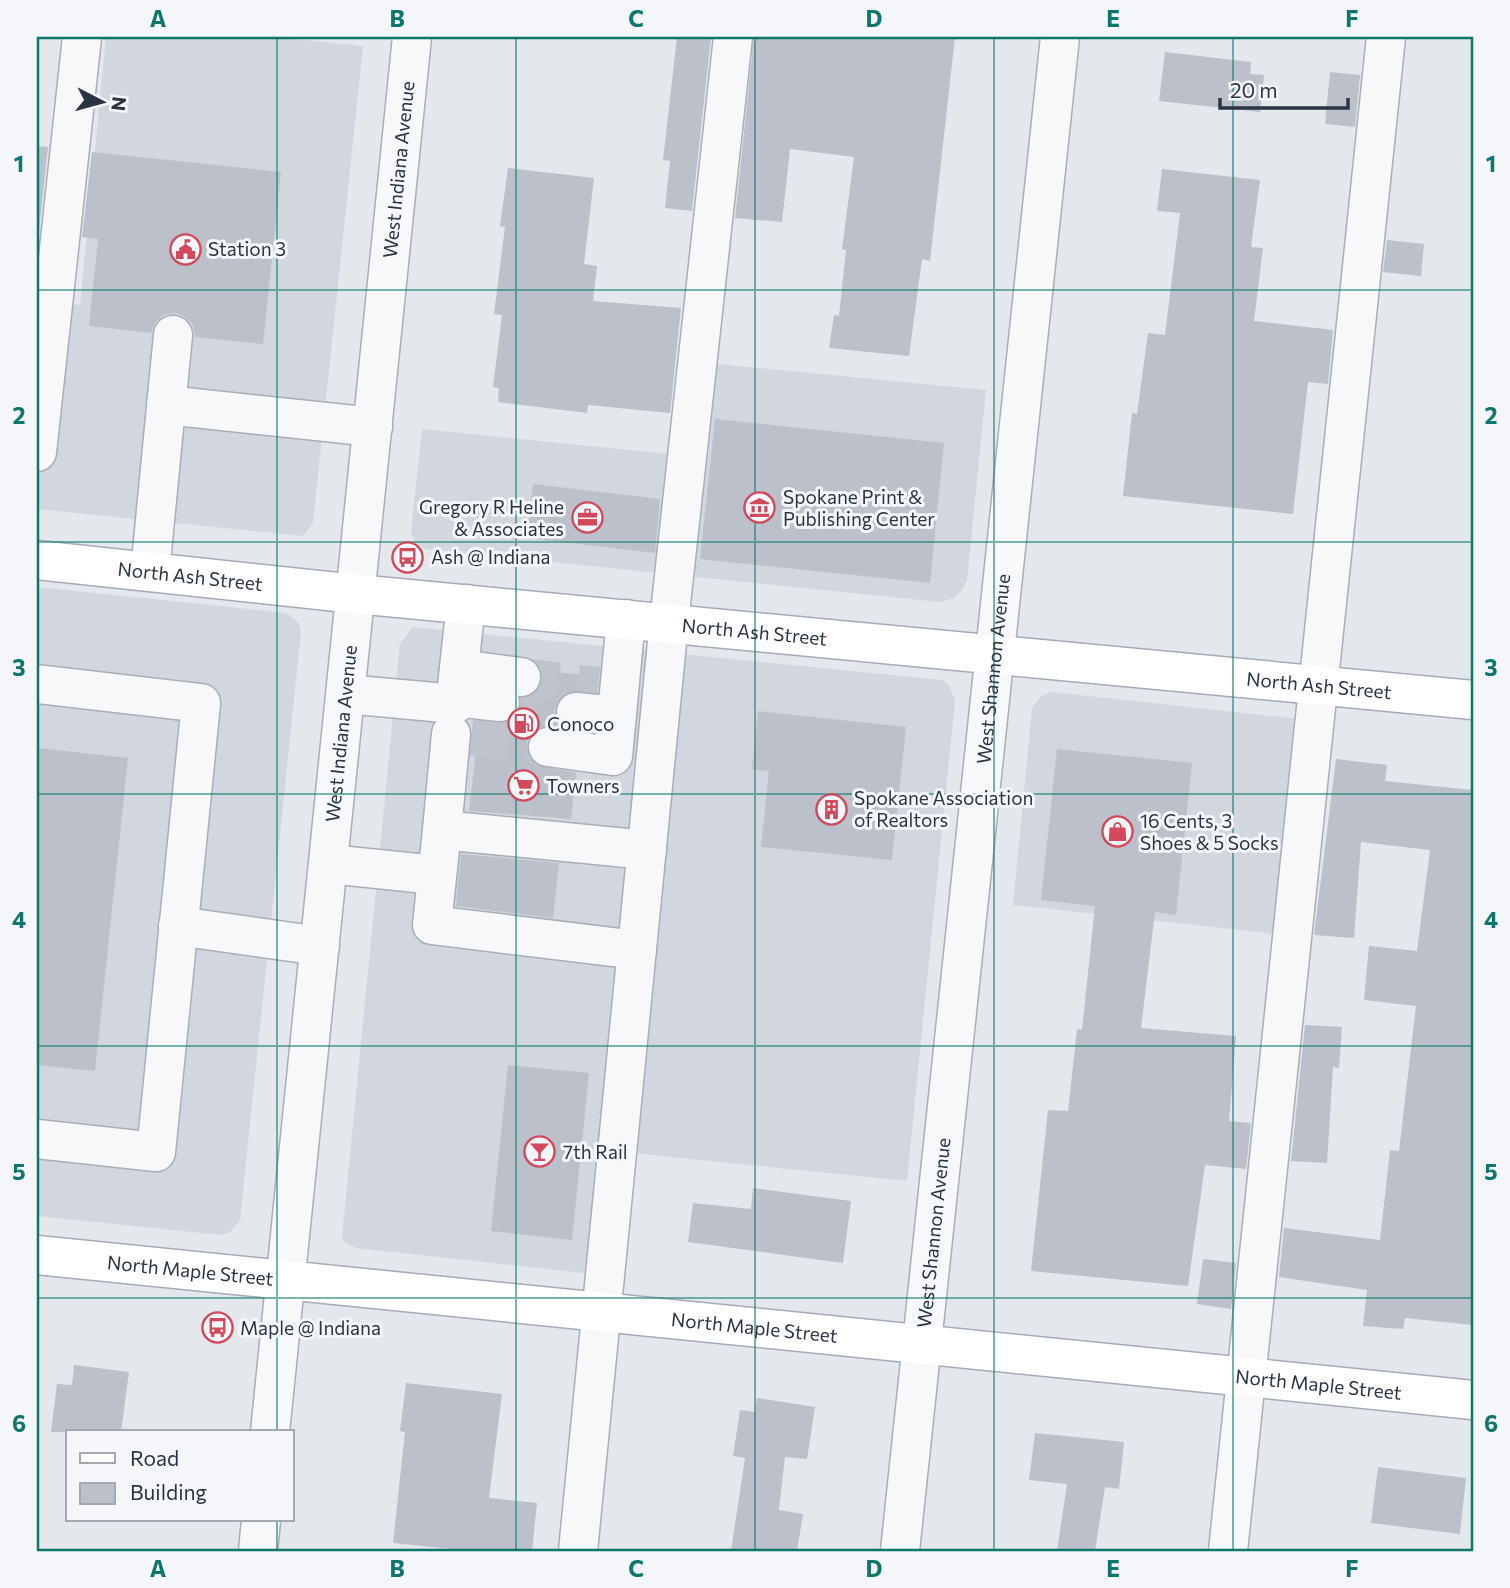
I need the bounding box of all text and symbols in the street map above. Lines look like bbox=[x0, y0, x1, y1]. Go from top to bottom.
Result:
text: A bbox=[150, 4, 167, 32]
text: B bbox=[389, 4, 405, 32]
text: C bbox=[628, 4, 644, 32]
text: D bbox=[866, 4, 883, 32]
text: E bbox=[1106, 4, 1120, 32]
text: F bbox=[1345, 4, 1359, 32]
north arrow bbox=[66, 66, 136, 136]
scale bar bbox=[1220, 66, 1347, 110]
text: 20 m bbox=[1230, 77, 1278, 102]
street label: West Indiana Avenue bbox=[378, 80, 418, 259]
text: N bbox=[107, 96, 132, 112]
text: 1 bbox=[14, 149, 24, 177]
text: 1 bbox=[1486, 149, 1496, 177]
public building icon: Station 3 bbox=[168, 232, 202, 266]
place label: Station 3 bbox=[208, 237, 286, 260]
text: 2 bbox=[12, 401, 26, 429]
text: 2 bbox=[1484, 401, 1498, 429]
place label: Spokane Print & Publishing Center bbox=[783, 485, 935, 530]
museum icon: Spokane Print & Publishing Center bbox=[743, 491, 777, 525]
place label: Gregory R Heline & Associates bbox=[419, 495, 564, 540]
office icon: Gregory R Heline & Associates bbox=[570, 501, 604, 535]
bus stop icon: Ash @ Indiana bbox=[391, 540, 425, 574]
place label: Ash @ Indiana bbox=[431, 545, 551, 568]
street label: North Ash Street bbox=[117, 557, 264, 595]
street label: West Shannon Avenue bbox=[971, 573, 1014, 765]
street label: North Ash Street bbox=[681, 613, 828, 650]
street label: West Indiana Avenue bbox=[320, 644, 361, 823]
text: 3 bbox=[12, 653, 26, 681]
text: 3 bbox=[1484, 653, 1498, 681]
street label: North Ash Street bbox=[1245, 667, 1393, 703]
fuel station icon: Conoco bbox=[507, 707, 541, 741]
place label: Conoco bbox=[547, 712, 614, 735]
supermarket icon: Towners bbox=[506, 769, 540, 803]
place label: Towners bbox=[546, 774, 620, 797]
place label: Spokane Association of Realtors bbox=[854, 786, 1033, 831]
building icon: Spokane Association of Realtors bbox=[814, 792, 848, 826]
place label: 16 Cents, 3 Shoes & 5 Socks bbox=[1140, 809, 1279, 854]
shop icon: 16 Cents, 3 Shoes & 5 Socks bbox=[1100, 815, 1134, 849]
text: 4 bbox=[12, 905, 26, 933]
text: 4 bbox=[1484, 905, 1498, 933]
bar icon: 7th Rail bbox=[523, 1135, 557, 1169]
street label: West Shannon Avenue bbox=[912, 1136, 955, 1329]
place label: 7th Rail bbox=[563, 1140, 628, 1163]
text: 5 bbox=[12, 1157, 26, 1185]
text: 5 bbox=[1484, 1157, 1498, 1185]
street label: North Maple Street bbox=[106, 1250, 275, 1290]
street label: North Maple Street bbox=[670, 1307, 839, 1347]
bus stop icon: Maple @ Indiana bbox=[200, 1311, 234, 1345]
place label: Maple @ Indiana bbox=[240, 1316, 381, 1339]
street label: North Maple Street bbox=[1234, 1364, 1403, 1404]
text: 6 bbox=[12, 1409, 26, 1437]
text: 6 bbox=[1484, 1409, 1498, 1437]
legend bbox=[66, 1430, 294, 1522]
text: Road bbox=[130, 1445, 179, 1470]
text: Building bbox=[130, 1479, 207, 1504]
text: A bbox=[150, 1554, 167, 1582]
text: B bbox=[389, 1554, 405, 1582]
text: C bbox=[628, 1554, 644, 1582]
text: D bbox=[866, 1554, 883, 1582]
text: E bbox=[1106, 1554, 1120, 1582]
text: F bbox=[1345, 1554, 1359, 1582]

